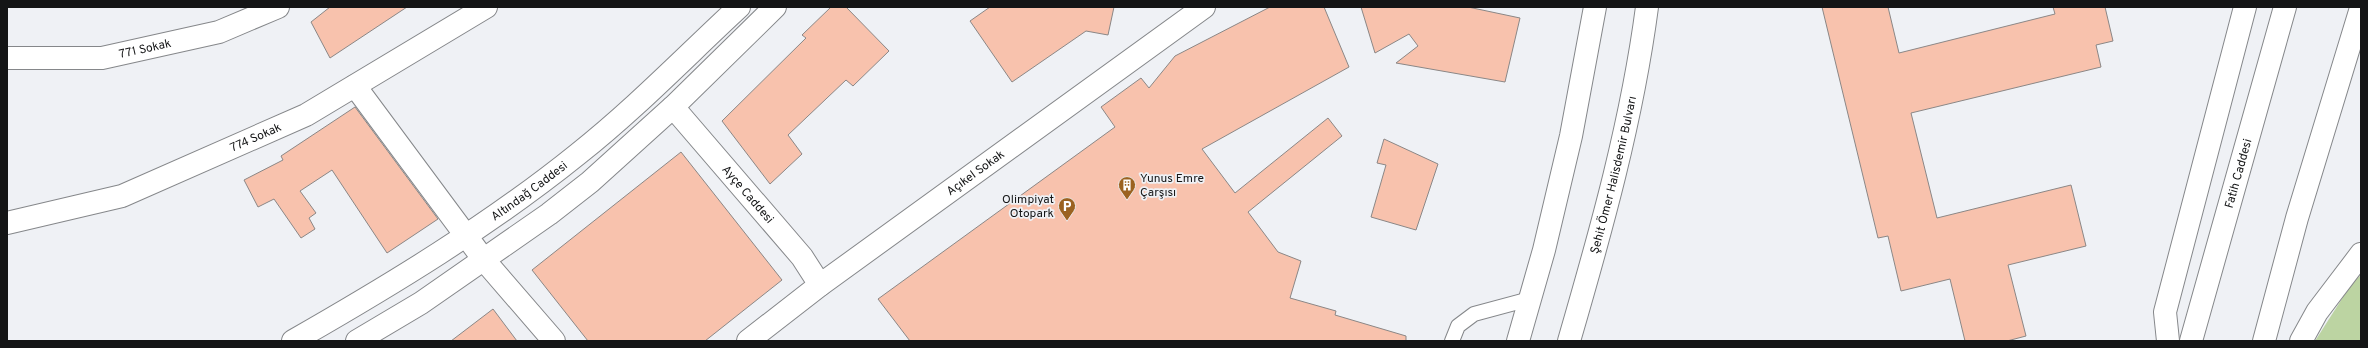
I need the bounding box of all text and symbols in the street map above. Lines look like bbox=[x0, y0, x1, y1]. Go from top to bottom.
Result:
street label: 771 Sokak bbox=[118, 36, 173, 63]
street label: Şehit Ömer Halisdemir Bulvarı bbox=[1587, 95, 1641, 256]
street label: 774 Sokak bbox=[228, 120, 284, 156]
street label: Fatih Caddesi bbox=[2222, 137, 2257, 210]
street label: Açıkel Sokak bbox=[944, 147, 1008, 200]
street label: Altındağ Caddesi bbox=[488, 158, 571, 225]
street label: Ayçe Caddesi bbox=[718, 162, 777, 227]
place label: Yunus Emre Çarşısı bbox=[1140, 171, 1204, 201]
building icon: Yunus Emre Çarşısı bbox=[1117, 175, 1137, 200]
place label: Olimpiyat Otopark bbox=[1002, 192, 1054, 222]
parking icon: Olimpiyat Otopark bbox=[1057, 196, 1077, 221]

